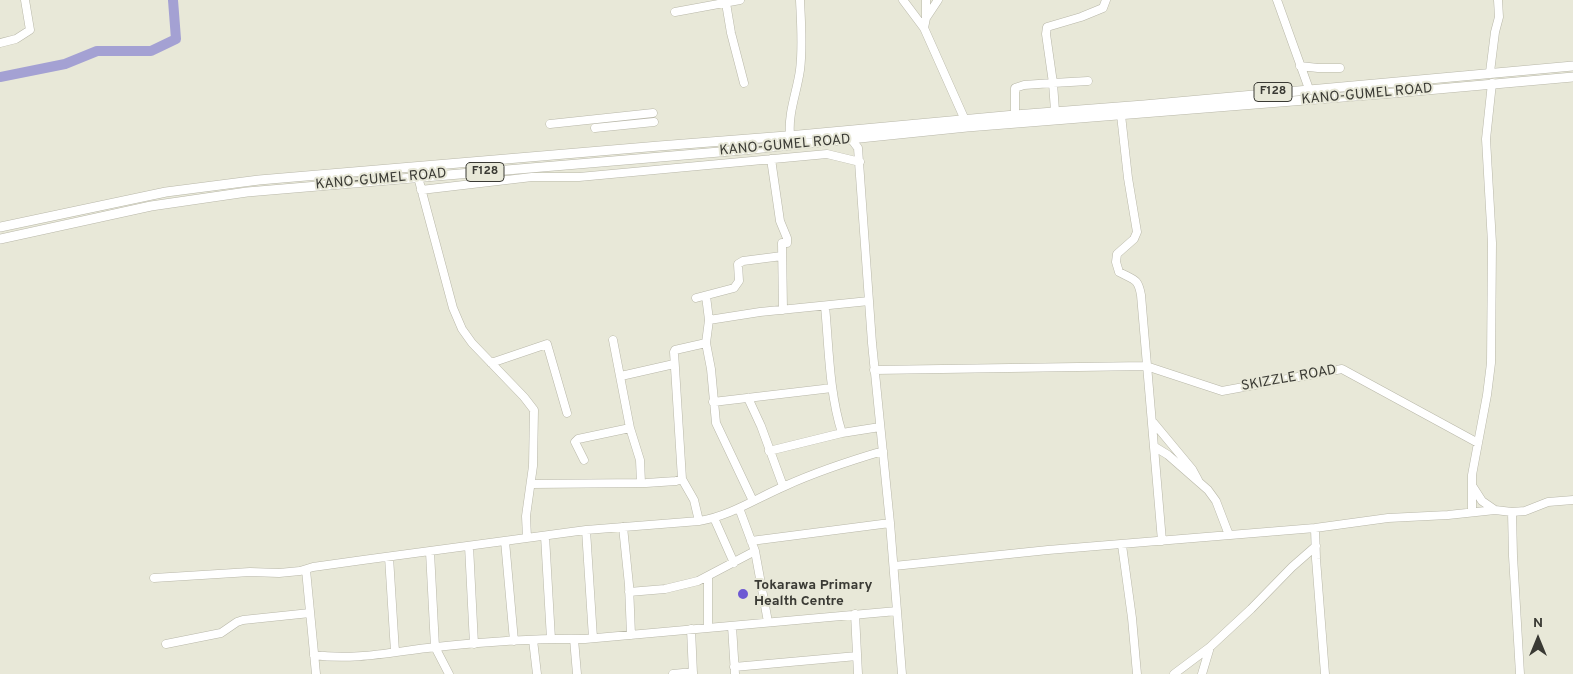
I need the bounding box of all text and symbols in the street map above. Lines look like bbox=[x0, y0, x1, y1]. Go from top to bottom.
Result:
street label: KANO-GUMEL ROAD bbox=[1301, 81, 1433, 109]
road number: F128 bbox=[1254, 82, 1292, 101]
street label: KANO-GUMEL ROAD bbox=[719, 132, 851, 160]
road number: F128 bbox=[466, 162, 504, 182]
street label: KANO-GUMEL ROAD bbox=[315, 166, 447, 194]
street label: SKIZZLE ROAD bbox=[1240, 362, 1338, 396]
place label: Tokarawa Primary Health Centre bbox=[754, 578, 872, 610]
marker: Tokarawa Primary Health Centre bbox=[736, 587, 750, 601]
north arrow bbox=[1513, 614, 1563, 664]
text: N bbox=[1533, 615, 1543, 632]

